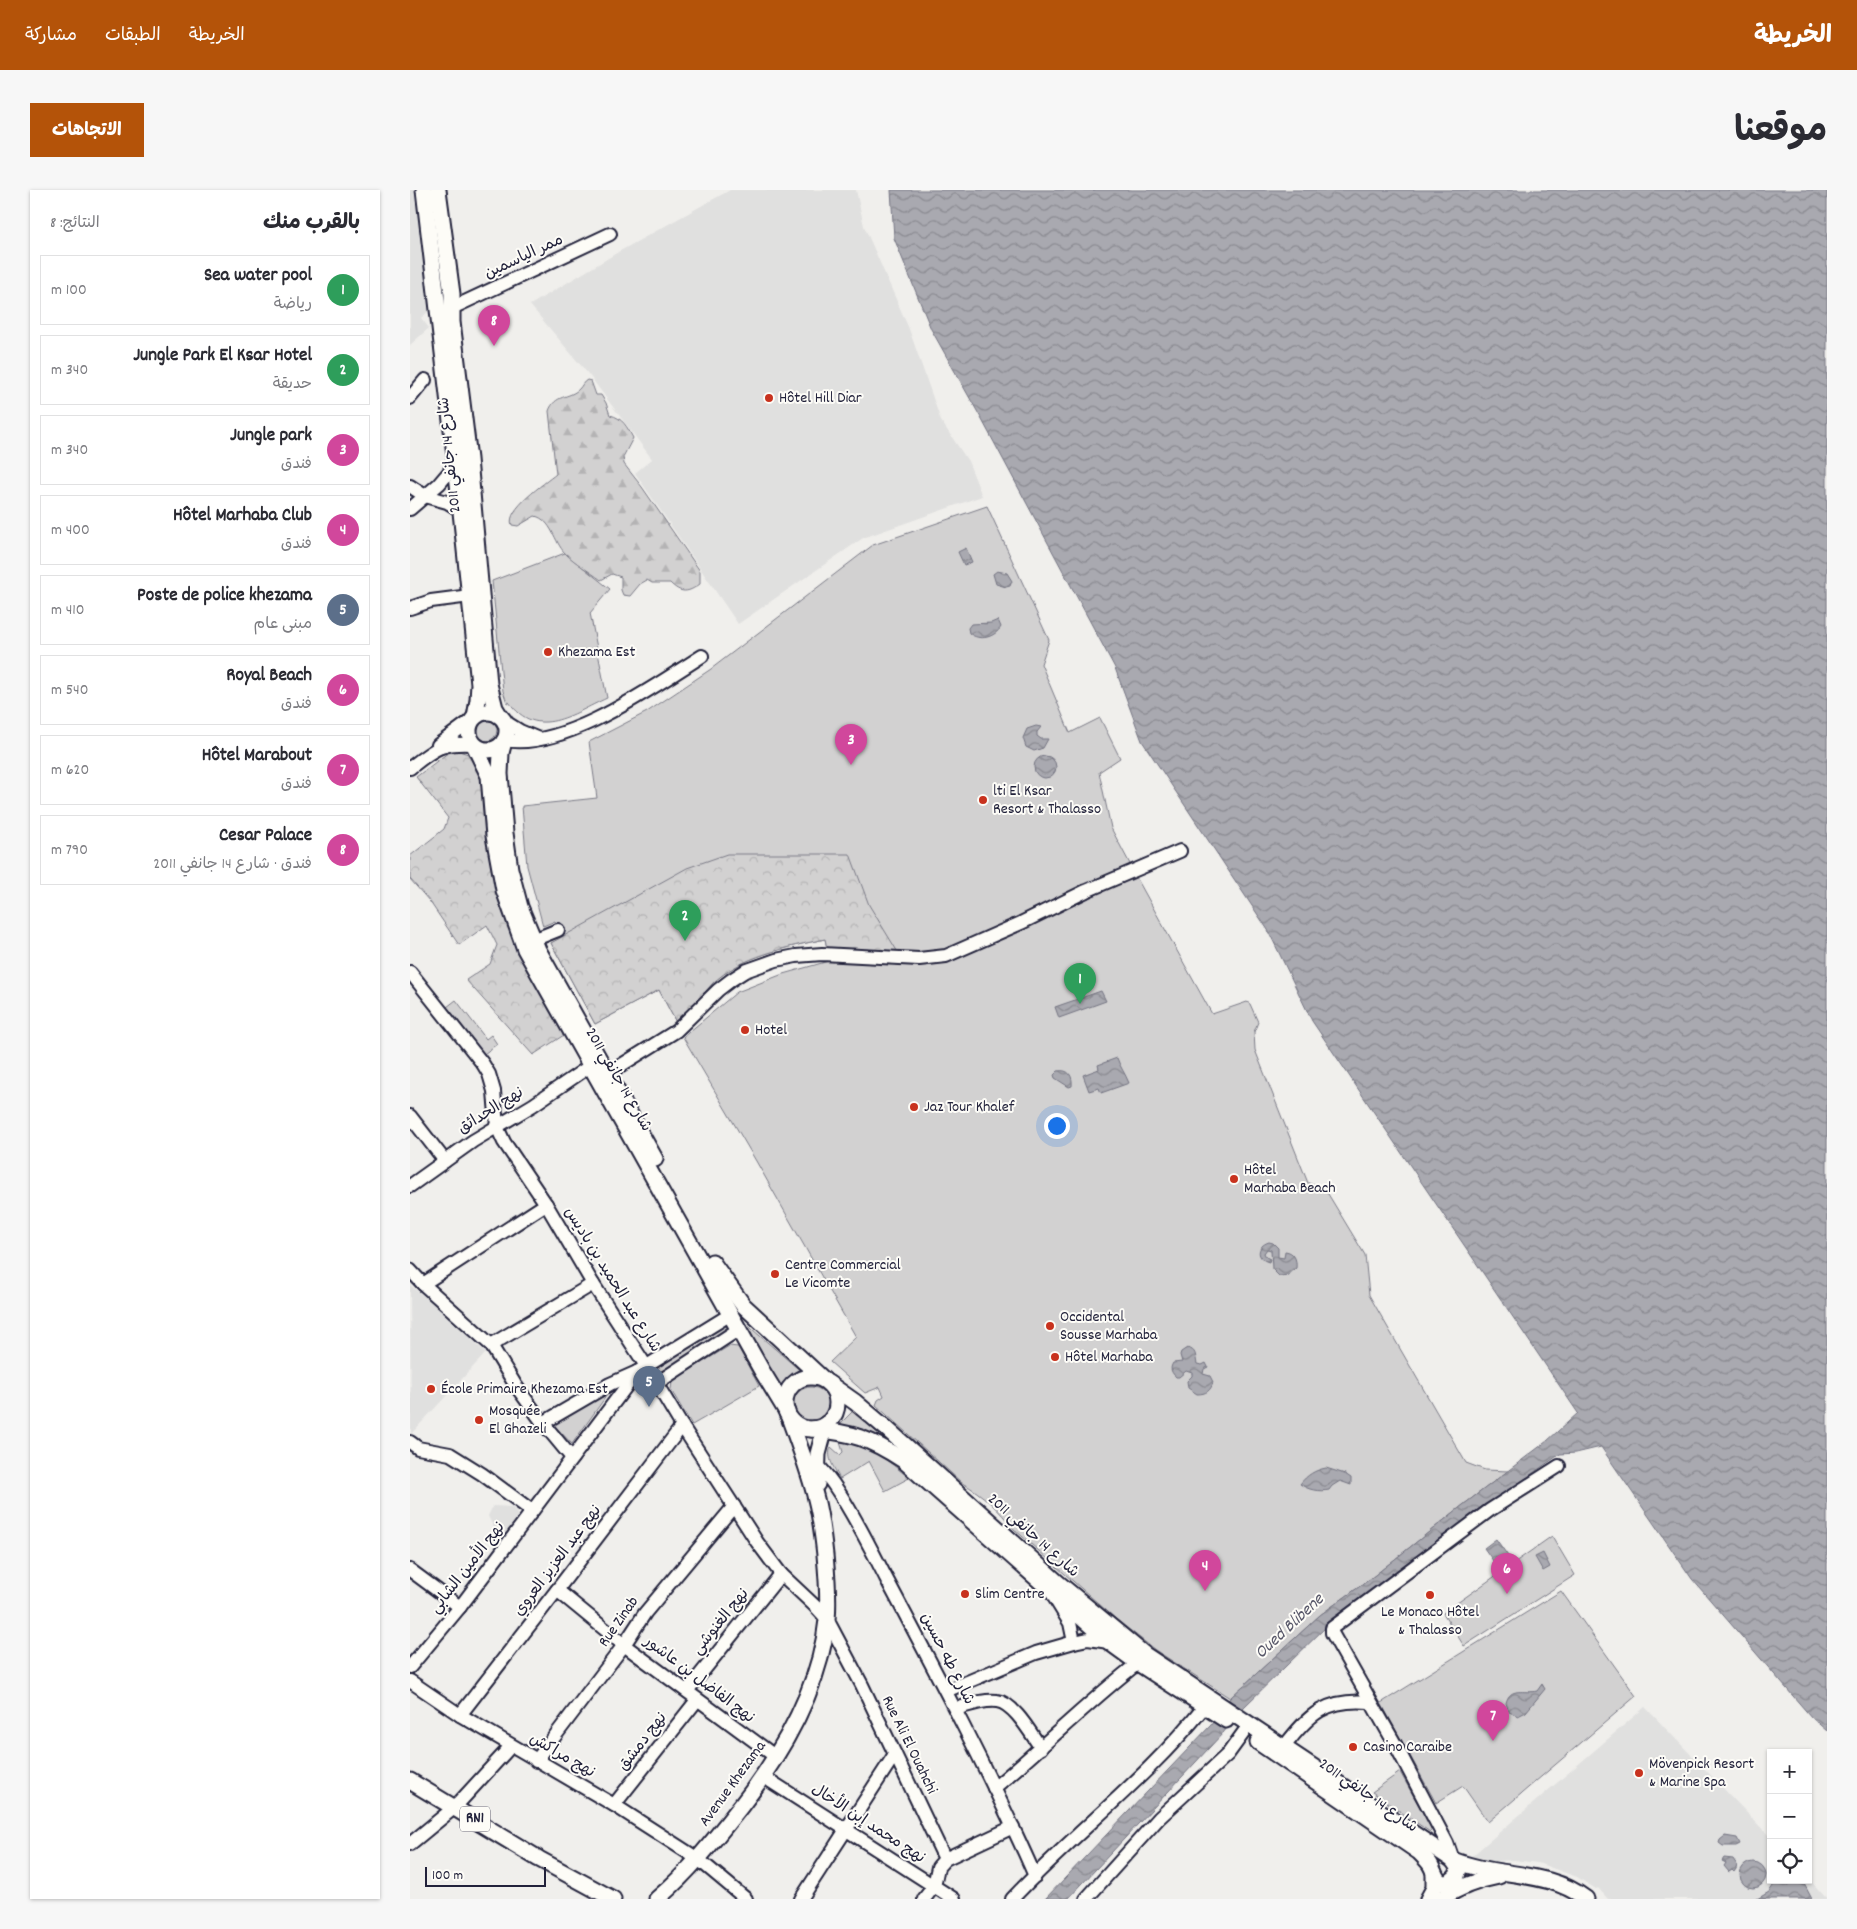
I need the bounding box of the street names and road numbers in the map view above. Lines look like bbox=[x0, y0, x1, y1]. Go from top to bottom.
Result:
street label: ممر الياسمين bbox=[481, 229, 567, 285]
street label: شارع 14 جانفي 2011 bbox=[432, 396, 469, 514]
street label: شارع 14 جانفي 2011 bbox=[578, 1024, 657, 1137]
street label: نهج الحدائق bbox=[454, 1082, 528, 1140]
street label: شارع عبد الحميد بن باديس bbox=[558, 1203, 666, 1357]
street label: شارع 14 جانفي 2011 bbox=[981, 1488, 1084, 1584]
street label: نهج عبد العزيز العروي bbox=[508, 1500, 608, 1622]
street label: نهج الأمين الشابي bbox=[424, 1517, 512, 1619]
street label: نهج الغنوشي bbox=[687, 1584, 756, 1661]
street label: Rue Zinab bbox=[593, 1592, 645, 1652]
street label: شارع طه حسين bbox=[914, 1609, 980, 1709]
street label: نهج الفاضل بن عاشور bbox=[637, 1629, 759, 1729]
street label: Rue Ali El Ouahchi bbox=[875, 1692, 943, 1798]
street label: نهج دمشق bbox=[613, 1708, 673, 1776]
street label: نهج مراكش bbox=[525, 1728, 599, 1784]
street label: Avenue Khezama bbox=[694, 1736, 772, 1832]
street label: شارع 14 جانفي 2011 bbox=[1313, 1753, 1422, 1840]
street label: نهج محمد إبن الأخال bbox=[806, 1778, 930, 1870]
road number: RN1 bbox=[460, 1806, 490, 1832]

